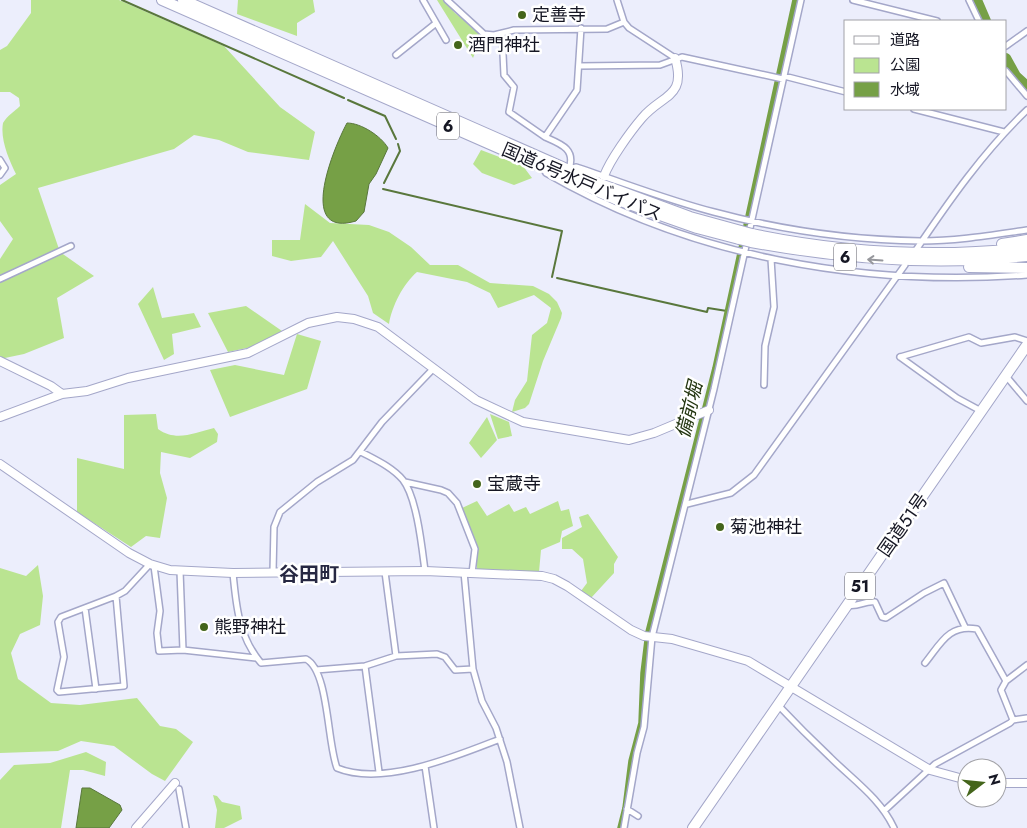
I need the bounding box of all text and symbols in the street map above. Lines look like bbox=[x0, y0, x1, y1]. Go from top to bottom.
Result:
place label: 定善寺 bbox=[532, 2, 586, 28]
marker: 定善寺 bbox=[516, 9, 528, 21]
legend bbox=[844, 20, 1007, 110]
text: 道路 bbox=[890, 29, 920, 51]
place label: 酒門神社 bbox=[468, 32, 540, 58]
marker: 酒門神社 bbox=[452, 39, 464, 51]
text: 公園 bbox=[890, 54, 920, 76]
text: 水域 bbox=[890, 79, 920, 101]
road number: 6 bbox=[437, 112, 459, 140]
street label: 国道6号水戸バイパス bbox=[498, 136, 666, 228]
road number: 6 bbox=[834, 243, 856, 270]
one-way arrow bbox=[867, 255, 883, 264]
water label: 備前堀 bbox=[669, 376, 710, 441]
place label: 宝蔵寺 bbox=[487, 471, 541, 497]
marker: 宝蔵寺 bbox=[471, 478, 483, 490]
street label: 国道51号 bbox=[872, 488, 934, 562]
place label: 菊池神社 bbox=[730, 514, 802, 540]
marker: 菊池神社 bbox=[714, 521, 726, 533]
district label: 谷田町 bbox=[279, 560, 339, 589]
road number: 51 bbox=[845, 572, 875, 600]
place label: 熊野神社 bbox=[214, 614, 286, 640]
marker: 熊野神社 bbox=[198, 621, 210, 633]
north arrow bbox=[957, 758, 1007, 808]
text: N bbox=[983, 771, 1006, 788]

